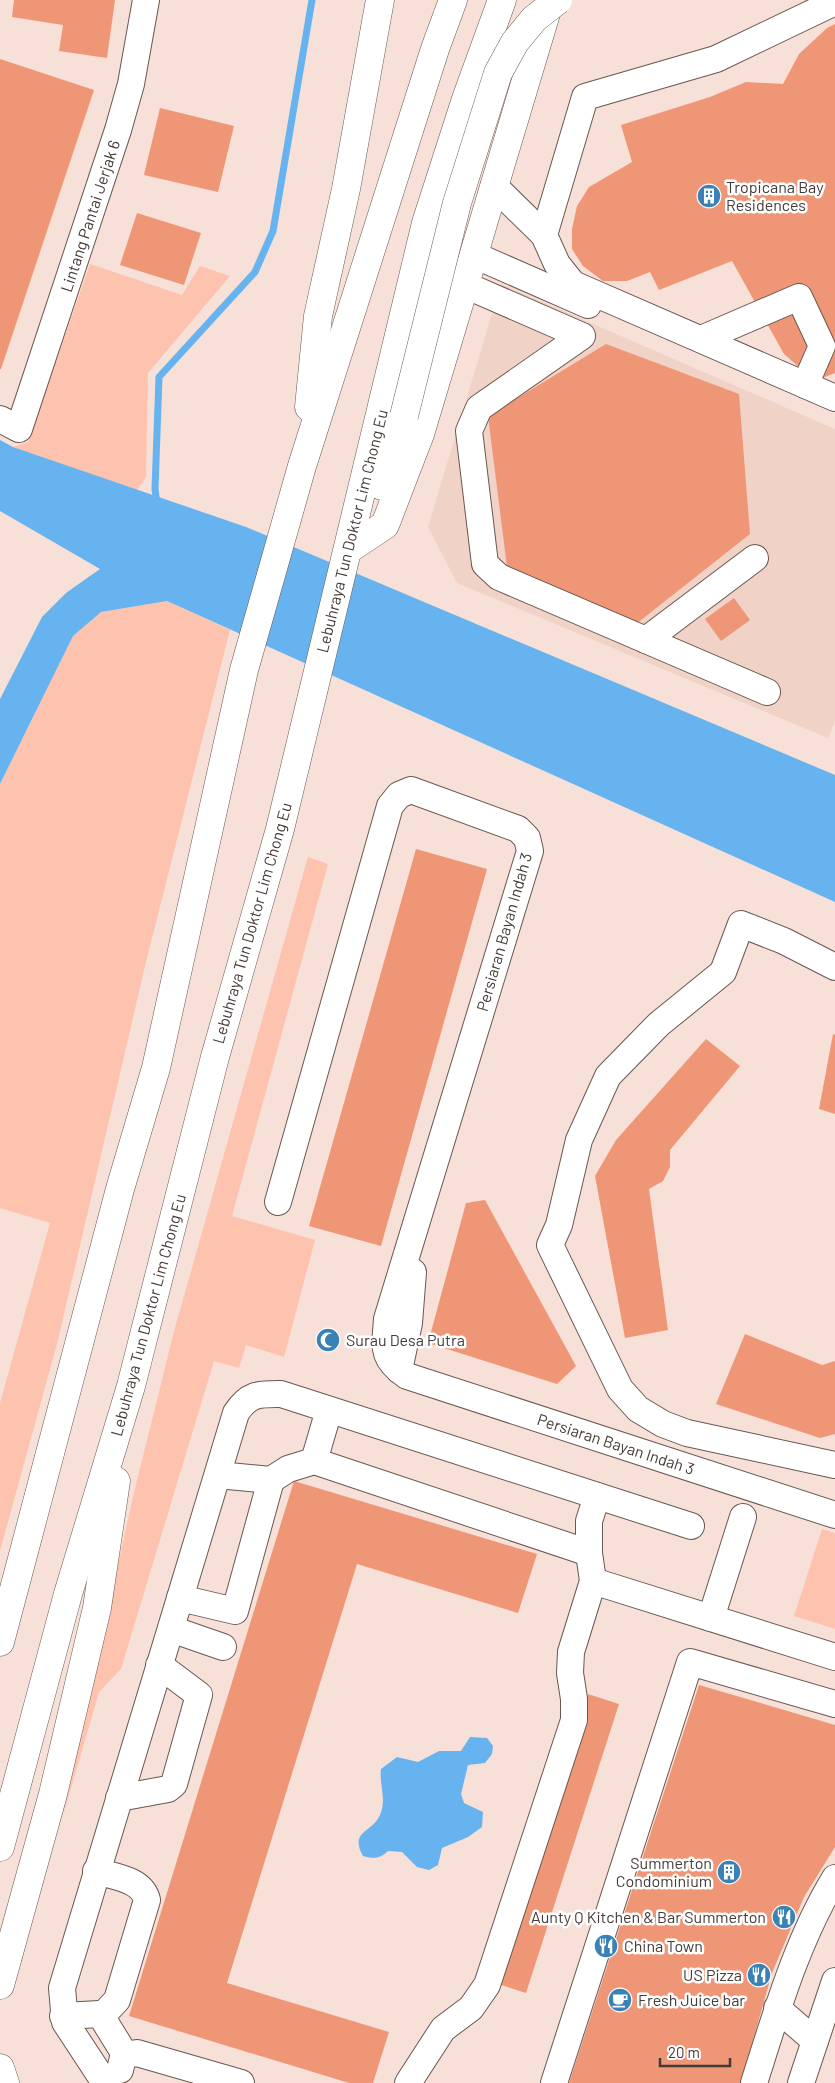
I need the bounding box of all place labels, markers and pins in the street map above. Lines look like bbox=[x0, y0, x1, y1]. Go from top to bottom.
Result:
place label: Tropicana Bay Residences bbox=[726, 177, 824, 214]
building icon: Tropicana Bay Residences bbox=[696, 183, 722, 209]
mosque icon: Surau Desa Putra bbox=[315, 1327, 341, 1353]
place label: Surau Desa Putra bbox=[346, 1330, 465, 1349]
place label: Summerton Condominium bbox=[616, 1853, 712, 1890]
building icon: Summerton Condominium bbox=[716, 1859, 742, 1885]
restaurant icon: Aunty Q Kitchen & Bar Summerton bbox=[771, 1904, 797, 1930]
place label: Aunty Q Kitchen & Bar Summerton bbox=[531, 1907, 766, 1926]
restaurant icon: China Town bbox=[593, 1933, 619, 1959]
place label: China Town bbox=[624, 1936, 703, 1955]
restaurant icon: US Pizza bbox=[746, 1962, 772, 1988]
place label: US Pizza bbox=[683, 1965, 742, 1984]
cafe icon: Fresh Juice bar bbox=[607, 1987, 633, 2013]
place label: Fresh Juice bar bbox=[638, 1990, 745, 2009]

